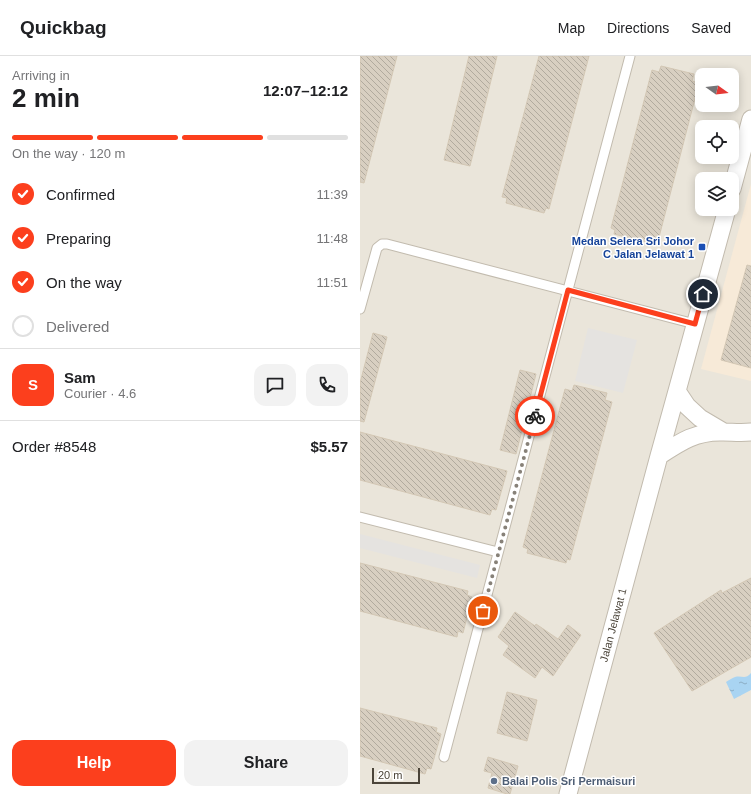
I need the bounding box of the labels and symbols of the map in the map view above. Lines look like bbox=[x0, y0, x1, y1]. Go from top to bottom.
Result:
north arrow bbox=[695, 68, 739, 112]
place label: Medan Selera Sri Johor C Jalan Jelawat 1 bbox=[572, 235, 695, 260]
marker: Medan Selera Sri Johor C Jalan Jelawat 1 bbox=[697, 242, 707, 252]
pin bbox=[686, 277, 720, 311]
courier bbox=[515, 396, 555, 436]
street label: Jalan Jelawat 1 bbox=[597, 587, 629, 663]
pin bbox=[466, 594, 500, 628]
scale bar bbox=[372, 766, 420, 785]
place label: Balai Polis Sri Permaisuri bbox=[502, 775, 635, 787]
marker: Balai Polis Sri Permaisuri bbox=[489, 776, 499, 786]

